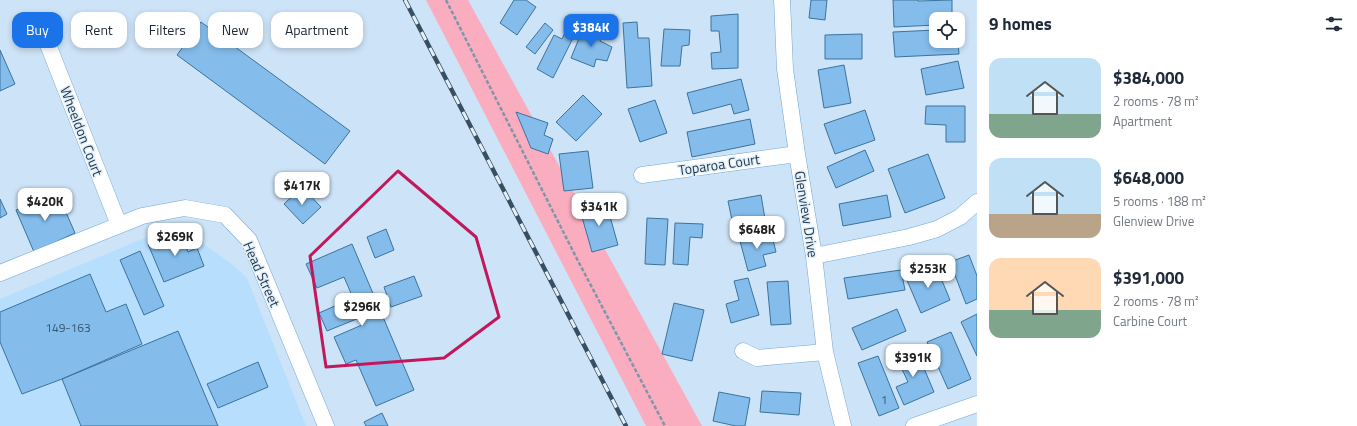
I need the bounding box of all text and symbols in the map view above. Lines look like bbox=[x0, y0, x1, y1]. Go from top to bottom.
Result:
text: 9 homes bbox=[989, 11, 1052, 37]
chip: Buy bbox=[12, 12, 63, 48]
chip: Rent bbox=[71, 12, 127, 48]
chip: Filters bbox=[135, 12, 200, 48]
chip: New bbox=[208, 12, 263, 48]
chip: Apartment bbox=[271, 12, 363, 48]
map controls bbox=[929, 12, 965, 48]
button: locate bbox=[929, 12, 965, 48]
icon: filters bbox=[1323, 13, 1345, 35]
pin: $384K bbox=[563, 14, 619, 48]
text: $384K bbox=[573, 17, 609, 37]
text: $384,000 bbox=[1113, 65, 1184, 91]
icon: home bbox=[1021, 74, 1069, 122]
street label: Wheeldon Court bbox=[55, 83, 109, 179]
text: 2 rooms · 78 m² bbox=[1113, 91, 1199, 111]
text: Apartment bbox=[1113, 111, 1172, 131]
street label: Toparoa Court bbox=[677, 148, 761, 180]
text: $648,000 bbox=[1113, 165, 1184, 191]
street label: Glenview Drive bbox=[790, 169, 824, 259]
pin: $417K bbox=[274, 172, 330, 206]
icon: home bbox=[1021, 174, 1069, 222]
text: $417K bbox=[284, 175, 320, 195]
pin: $420K bbox=[17, 188, 73, 222]
text: $420K bbox=[27, 191, 63, 211]
text: 5 rooms · 188 m² bbox=[1113, 191, 1206, 211]
pin: $341K bbox=[571, 193, 627, 227]
text: $341K bbox=[581, 196, 617, 216]
text: Glenview Drive bbox=[1113, 211, 1194, 231]
pin: $648K bbox=[729, 216, 785, 250]
text: $648K bbox=[739, 219, 775, 239]
pin: $269K bbox=[147, 223, 203, 257]
text: $269K bbox=[157, 226, 193, 246]
street label: Head Street bbox=[238, 238, 286, 310]
pin: $253K bbox=[900, 255, 956, 289]
text: $253K bbox=[910, 258, 946, 278]
text: $391,000 bbox=[1113, 265, 1184, 291]
icon: home bbox=[1021, 274, 1069, 322]
text: 2 rooms · 78 m² bbox=[1113, 291, 1199, 311]
pin: $296K bbox=[334, 293, 390, 327]
text: $296K bbox=[344, 296, 380, 316]
text: Carbine Court bbox=[1113, 311, 1187, 331]
house number: 149-163 bbox=[45, 318, 91, 337]
pin: $391K bbox=[885, 344, 941, 378]
text: $391K bbox=[895, 347, 931, 367]
house number: 1 bbox=[881, 390, 887, 409]

